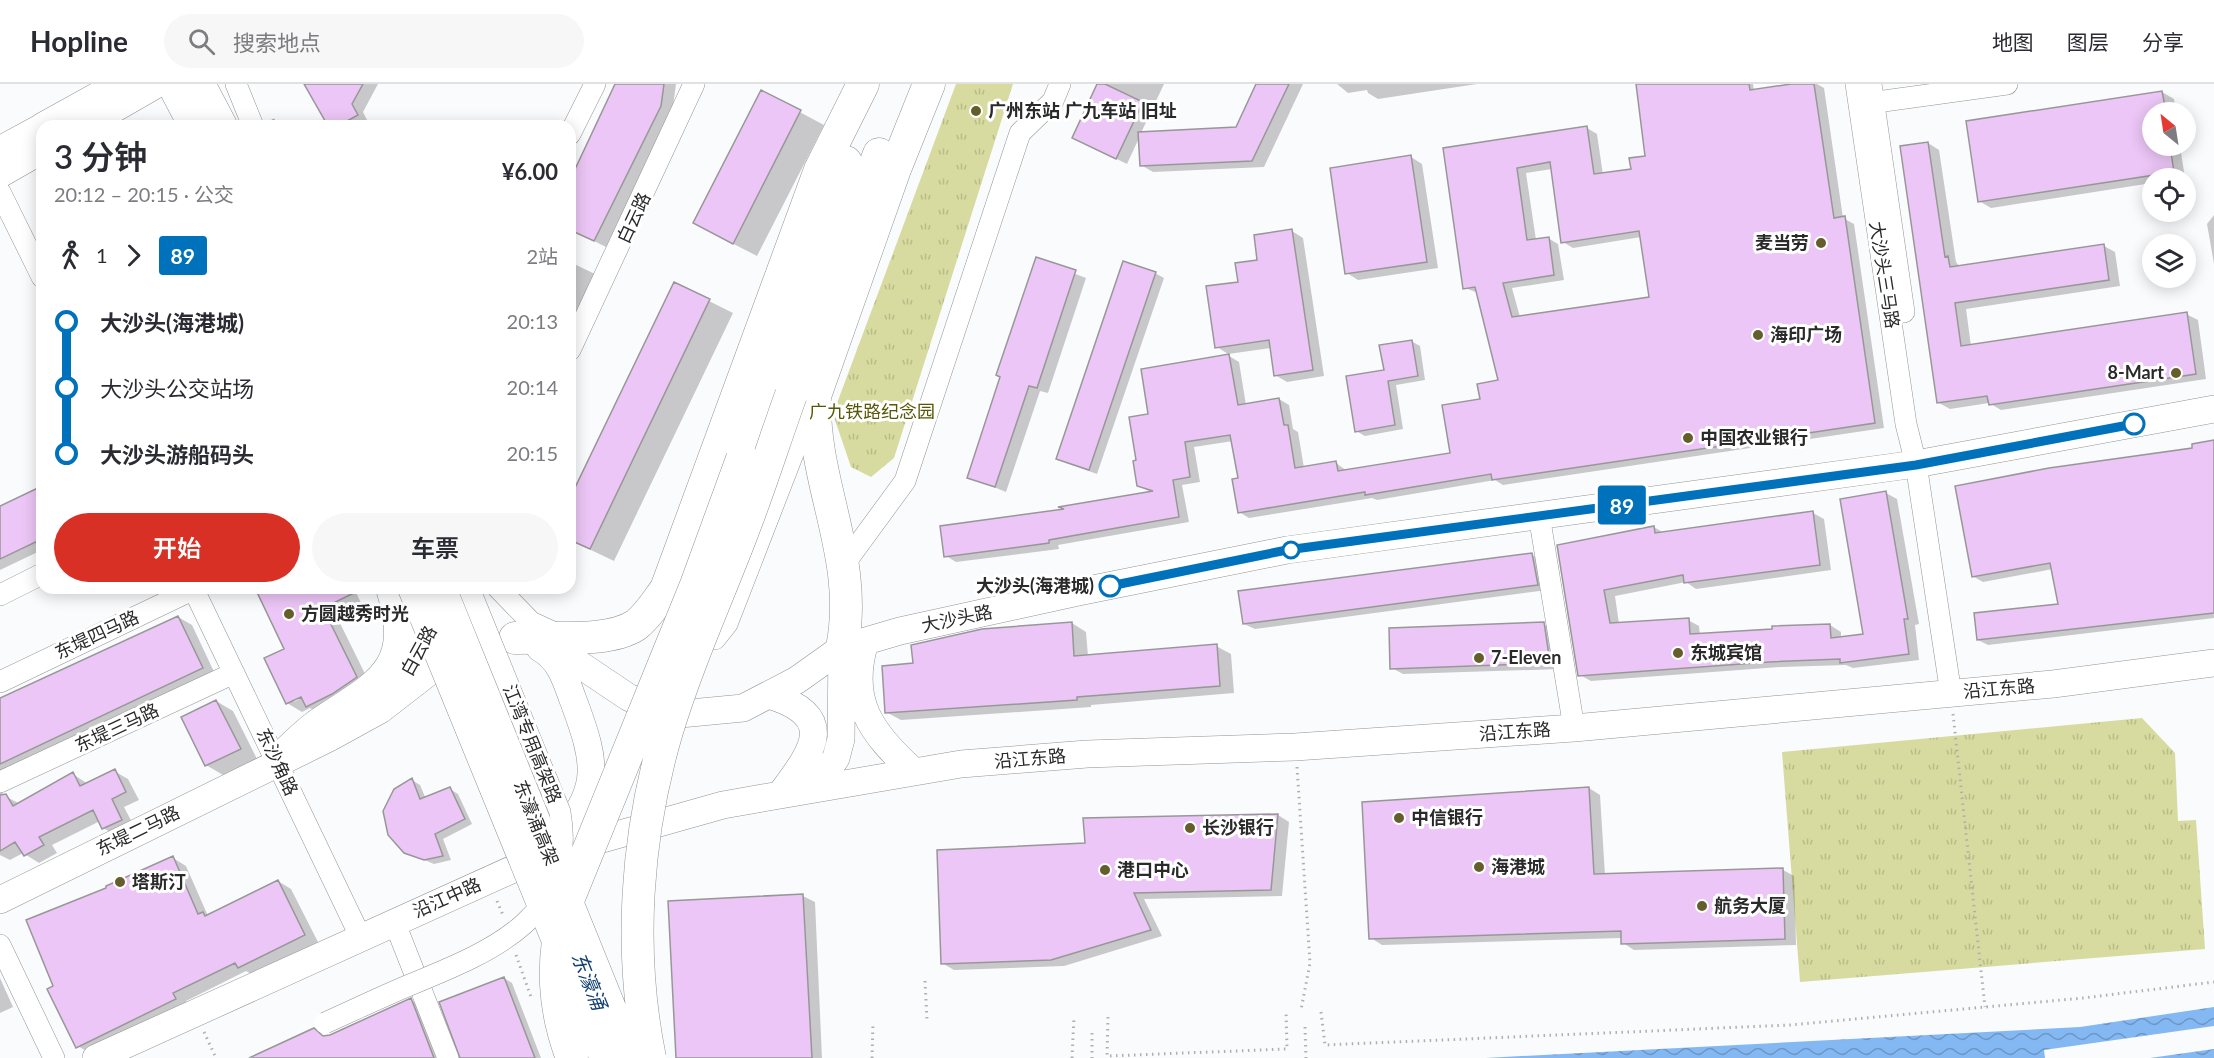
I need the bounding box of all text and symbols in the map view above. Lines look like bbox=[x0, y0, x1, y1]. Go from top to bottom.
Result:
search box bbox=[164, 14, 584, 68]
text: Hopline bbox=[30, 24, 128, 58]
icon: search bbox=[185, 25, 218, 58]
text: 搜索地点 bbox=[233, 29, 321, 56]
text: 地图 bbox=[1992, 29, 2034, 54]
text: 图层 bbox=[2067, 29, 2109, 54]
text: 分享 bbox=[2142, 29, 2184, 54]
place label: 广州东站 广九车站 旧址 bbox=[988, 99, 1177, 121]
north arrow bbox=[2142, 102, 2196, 156]
map controls bbox=[2142, 102, 2196, 288]
marker: 广州东站 广九车站 旧址 bbox=[969, 104, 983, 118]
text: 3 分钟 bbox=[54, 136, 147, 176]
text: ¥6.00 bbox=[502, 158, 558, 185]
button: locate bbox=[2142, 168, 2196, 222]
text: 20:12 – 20:15 · 公交 bbox=[54, 182, 234, 206]
street label: 白云路 bbox=[612, 188, 654, 247]
street label: 大沙头三马路 bbox=[1866, 220, 1904, 330]
place label: 麦当劳 bbox=[1755, 231, 1809, 253]
button: layers bbox=[2142, 234, 2196, 288]
marker: 麦当劳 bbox=[1814, 236, 1828, 250]
icon: walk bbox=[54, 239, 87, 272]
icon: forward bbox=[117, 239, 150, 272]
text: 1 bbox=[96, 243, 108, 267]
text: 89 bbox=[171, 243, 195, 268]
text: 2站 bbox=[526, 244, 558, 268]
text: 大沙头(海港城) bbox=[100, 309, 244, 336]
text: 20:13 bbox=[507, 309, 558, 333]
place label: 海印广场 bbox=[1770, 323, 1842, 345]
marker: 海印广场 bbox=[1751, 328, 1765, 342]
place label: 8-Mart bbox=[2108, 361, 2164, 383]
marker: 8-Mart bbox=[2169, 366, 2183, 380]
text: 大沙头公交站场 bbox=[100, 375, 254, 402]
text: 20:14 bbox=[507, 375, 558, 399]
park label: 广九铁路纪念园 bbox=[809, 400, 935, 422]
unlabelled marker bbox=[2123, 413, 2145, 435]
place label: 中国农业银行 bbox=[1700, 426, 1808, 448]
marker: 中国农业银行 bbox=[1681, 431, 1695, 445]
text: 大沙头游船码头 bbox=[100, 441, 254, 468]
text: 20:15 bbox=[507, 441, 558, 465]
line badge: 89 bbox=[1595, 486, 1649, 524]
text: 89 bbox=[1610, 493, 1634, 518]
button: 开始 bbox=[54, 513, 300, 582]
button: 车票 bbox=[312, 513, 558, 582]
unlabelled marker bbox=[1282, 541, 1300, 559]
place label: 大沙头(海港城) bbox=[976, 574, 1094, 596]
marker: 大沙头(海港城) bbox=[1099, 575, 1121, 597]
street label: 大沙头路 bbox=[919, 600, 994, 636]
place label: 方圆越秀时光 bbox=[301, 602, 409, 624]
street label: 东堤四马路 bbox=[51, 605, 142, 663]
marker: 方圆越秀时光 bbox=[282, 607, 296, 621]
street label: 白云路 bbox=[395, 622, 441, 679]
place label: 东城宾馆 bbox=[1690, 641, 1762, 663]
place label: 7-Eleven bbox=[1491, 646, 1561, 668]
marker: 东城宾馆 bbox=[1671, 646, 1685, 660]
marker: 7-Eleven bbox=[1472, 651, 1486, 665]
street label: 沿江东路 bbox=[1962, 674, 2036, 702]
street label: 江湾专用高架路 bbox=[499, 681, 567, 806]
street label: 东堤三马路 bbox=[71, 698, 162, 756]
street label: 沿江东路 bbox=[1478, 718, 1552, 744]
street label: 东沙角路 bbox=[253, 724, 303, 799]
street label: 沿江东路 bbox=[993, 744, 1067, 772]
street label: 东濠涌高架 bbox=[510, 777, 564, 868]
street label: 东堤二马路 bbox=[92, 800, 183, 860]
place label: 中信银行 bbox=[1411, 806, 1483, 828]
marker: 中信银行 bbox=[1392, 811, 1406, 825]
place label: 长沙银行 bbox=[1202, 816, 1274, 838]
marker: 长沙银行 bbox=[1183, 821, 1197, 835]
place label: 海港城 bbox=[1491, 855, 1545, 877]
place label: 港口中心 bbox=[1117, 858, 1189, 880]
marker: 海港城 bbox=[1472, 860, 1486, 874]
marker: 港口中心 bbox=[1098, 863, 1112, 877]
place label: 塔斯汀 bbox=[132, 870, 186, 892]
street label: 沿江中路 bbox=[409, 872, 484, 922]
marker: 塔斯汀 bbox=[113, 875, 127, 889]
place label: 航务大厦 bbox=[1714, 894, 1786, 916]
marker: 航务大厦 bbox=[1695, 899, 1709, 913]
water label: 东濠涌 bbox=[568, 948, 613, 1015]

